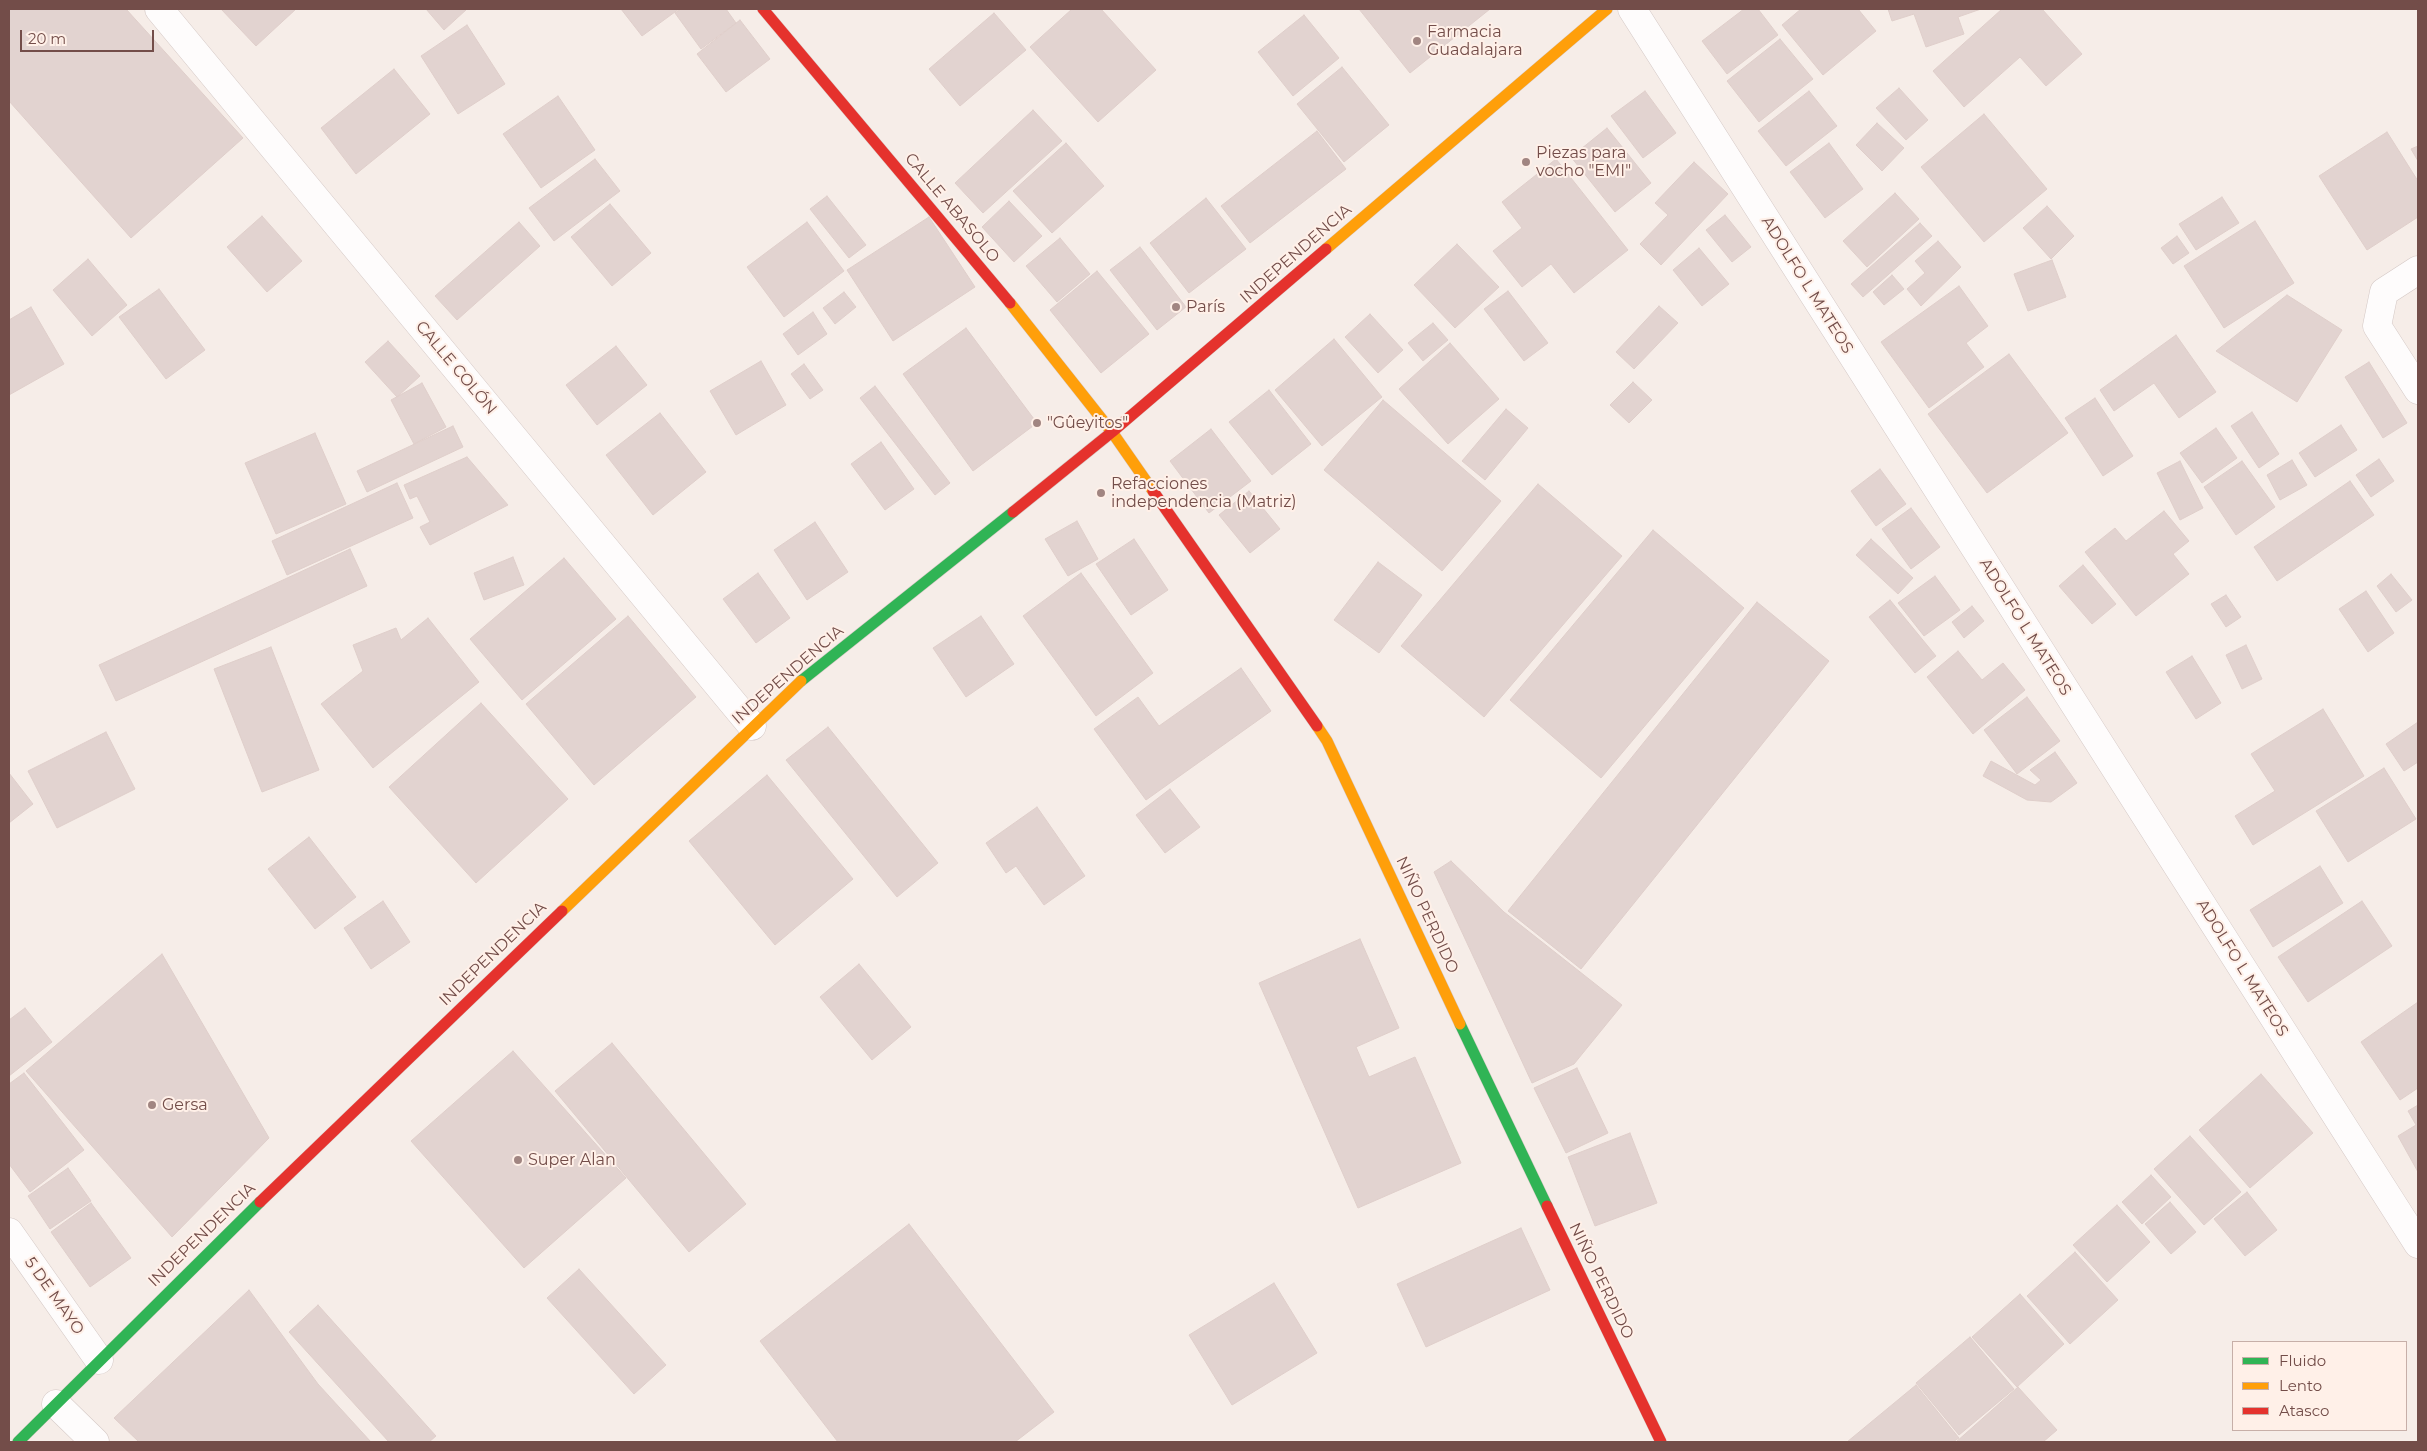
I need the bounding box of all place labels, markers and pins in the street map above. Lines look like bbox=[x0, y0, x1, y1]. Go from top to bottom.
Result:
place label: Farmacia Guadalajara bbox=[1427, 22, 1523, 60]
marker: Farmacia Guadalajara bbox=[1411, 35, 1423, 47]
place label: Piezas para vocho "EMI" bbox=[1536, 143, 1631, 181]
marker: Piezas para vocho "EMI" bbox=[1520, 156, 1532, 168]
place label: París bbox=[1186, 297, 1225, 317]
marker: París bbox=[1170, 301, 1182, 313]
place label: "Gûeyitos" bbox=[1047, 413, 1128, 433]
marker: "Gûeyitos" bbox=[1031, 417, 1043, 429]
place label: Refacciones independencia (Matriz) bbox=[1111, 474, 1297, 512]
marker: Refacciones independencia (Matriz) bbox=[1095, 487, 1107, 499]
place label: Gersa bbox=[162, 1095, 208, 1115]
marker: Gersa bbox=[146, 1099, 158, 1111]
place label: Super Alan bbox=[528, 1150, 616, 1170]
marker: Super Alan bbox=[512, 1154, 524, 1166]

